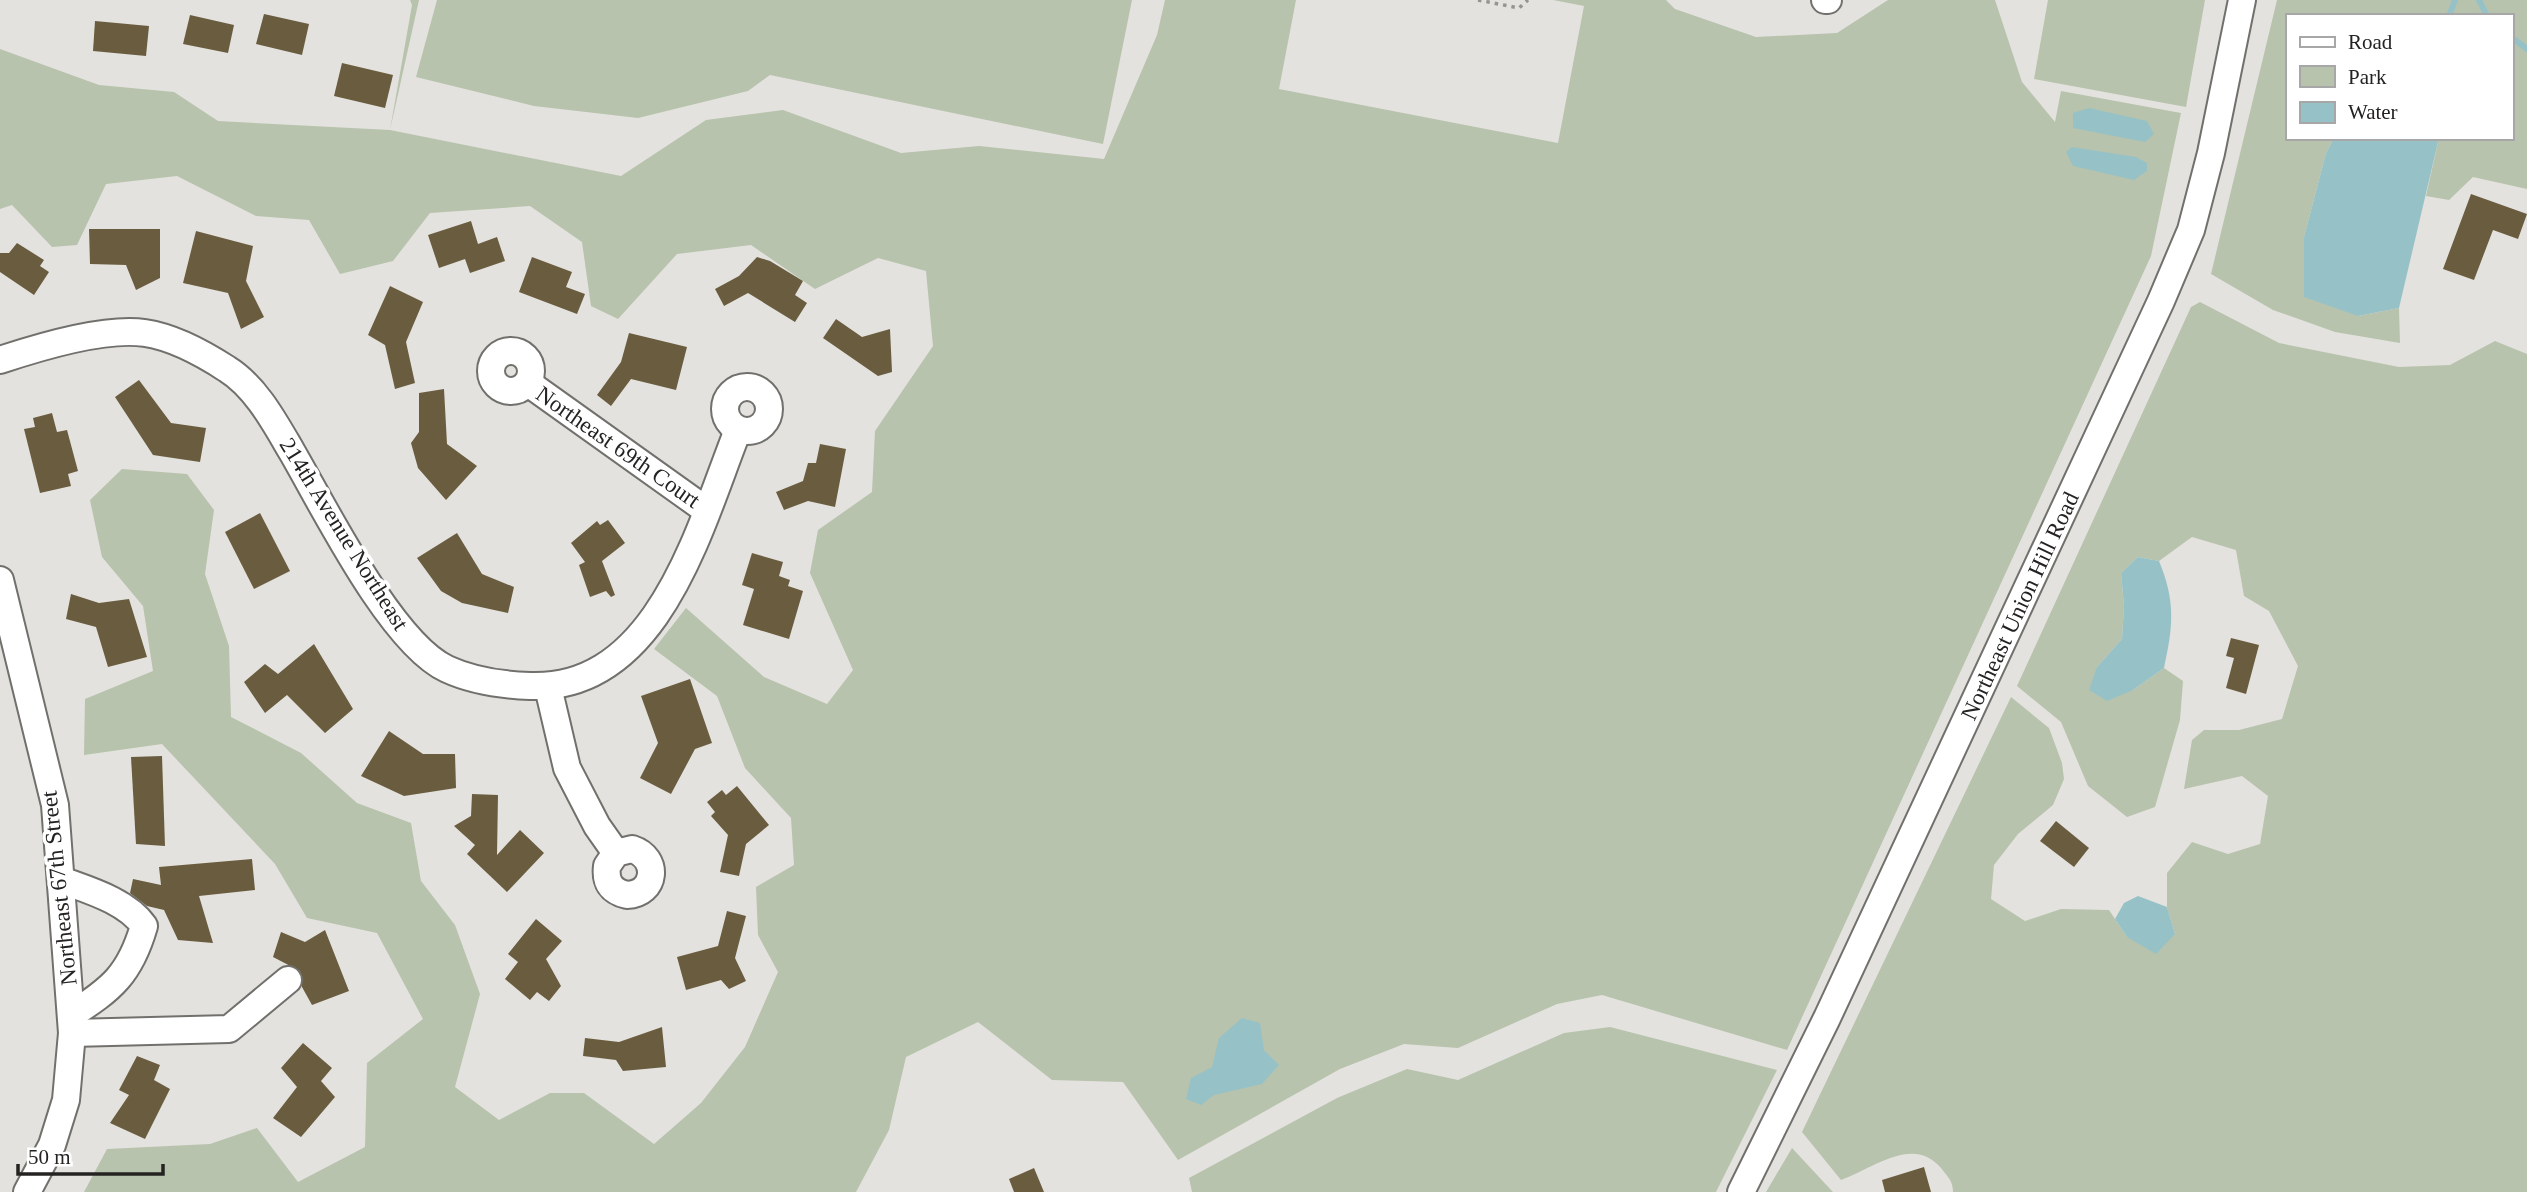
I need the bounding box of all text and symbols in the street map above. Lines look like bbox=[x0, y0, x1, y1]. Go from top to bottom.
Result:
legend bbox=[2286, 14, 2513, 140]
text: Road bbox=[2348, 30, 2393, 54]
text: Park bbox=[2348, 65, 2387, 89]
text: Water bbox=[2348, 100, 2398, 124]
street label: Northeast 69th Court bbox=[531, 381, 705, 513]
street label: 214th Avenue Northeast bbox=[275, 433, 414, 635]
street label: Northeast Union Hill Road bbox=[1956, 488, 2084, 724]
street label: Northeast 67th Street bbox=[36, 789, 82, 987]
scale bar bbox=[18, 1132, 163, 1176]
text: 50 m bbox=[28, 1145, 71, 1169]

